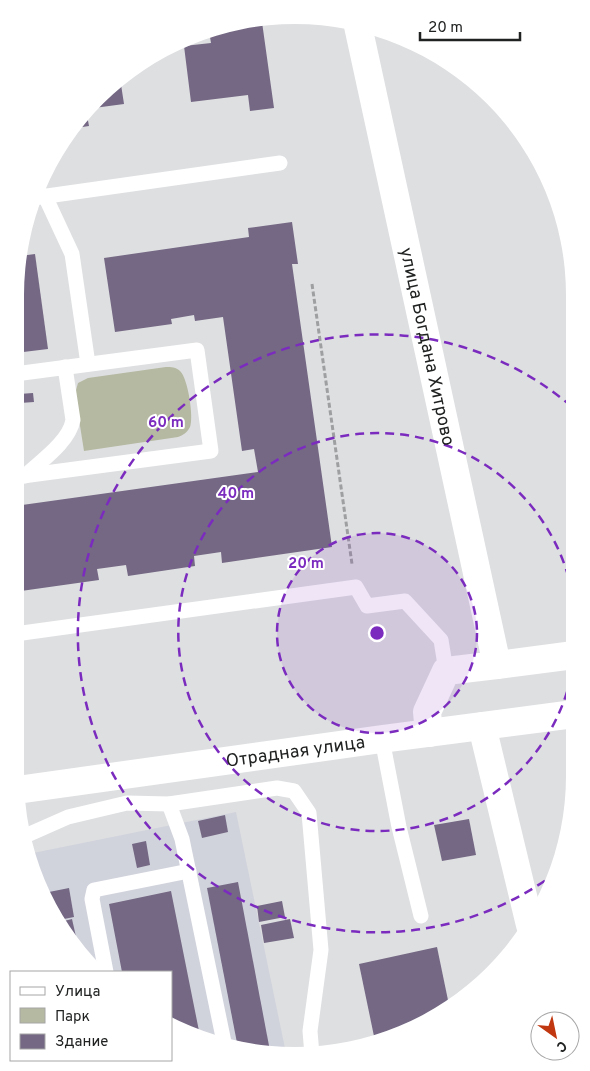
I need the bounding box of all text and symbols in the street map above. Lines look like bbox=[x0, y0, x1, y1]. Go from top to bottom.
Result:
scale bar bbox=[420, 10, 520, 42]
text: 20 m bbox=[428, 19, 463, 38]
street label: улица Богдана Хитрово bbox=[394, 246, 459, 448]
text: 60 m bbox=[148, 414, 184, 433]
text: 40 m bbox=[218, 485, 254, 504]
text: 20 m bbox=[288, 555, 324, 574]
centre of rings bbox=[368, 624, 386, 642]
street label: Отрадная улица bbox=[225, 732, 366, 774]
legend bbox=[10, 971, 172, 1061]
text: Улица bbox=[55, 983, 100, 1002]
text: Парк bbox=[55, 1008, 90, 1027]
north arrow bbox=[530, 1011, 580, 1061]
text: Здание bbox=[55, 1033, 108, 1052]
text: С bbox=[553, 1036, 570, 1055]

